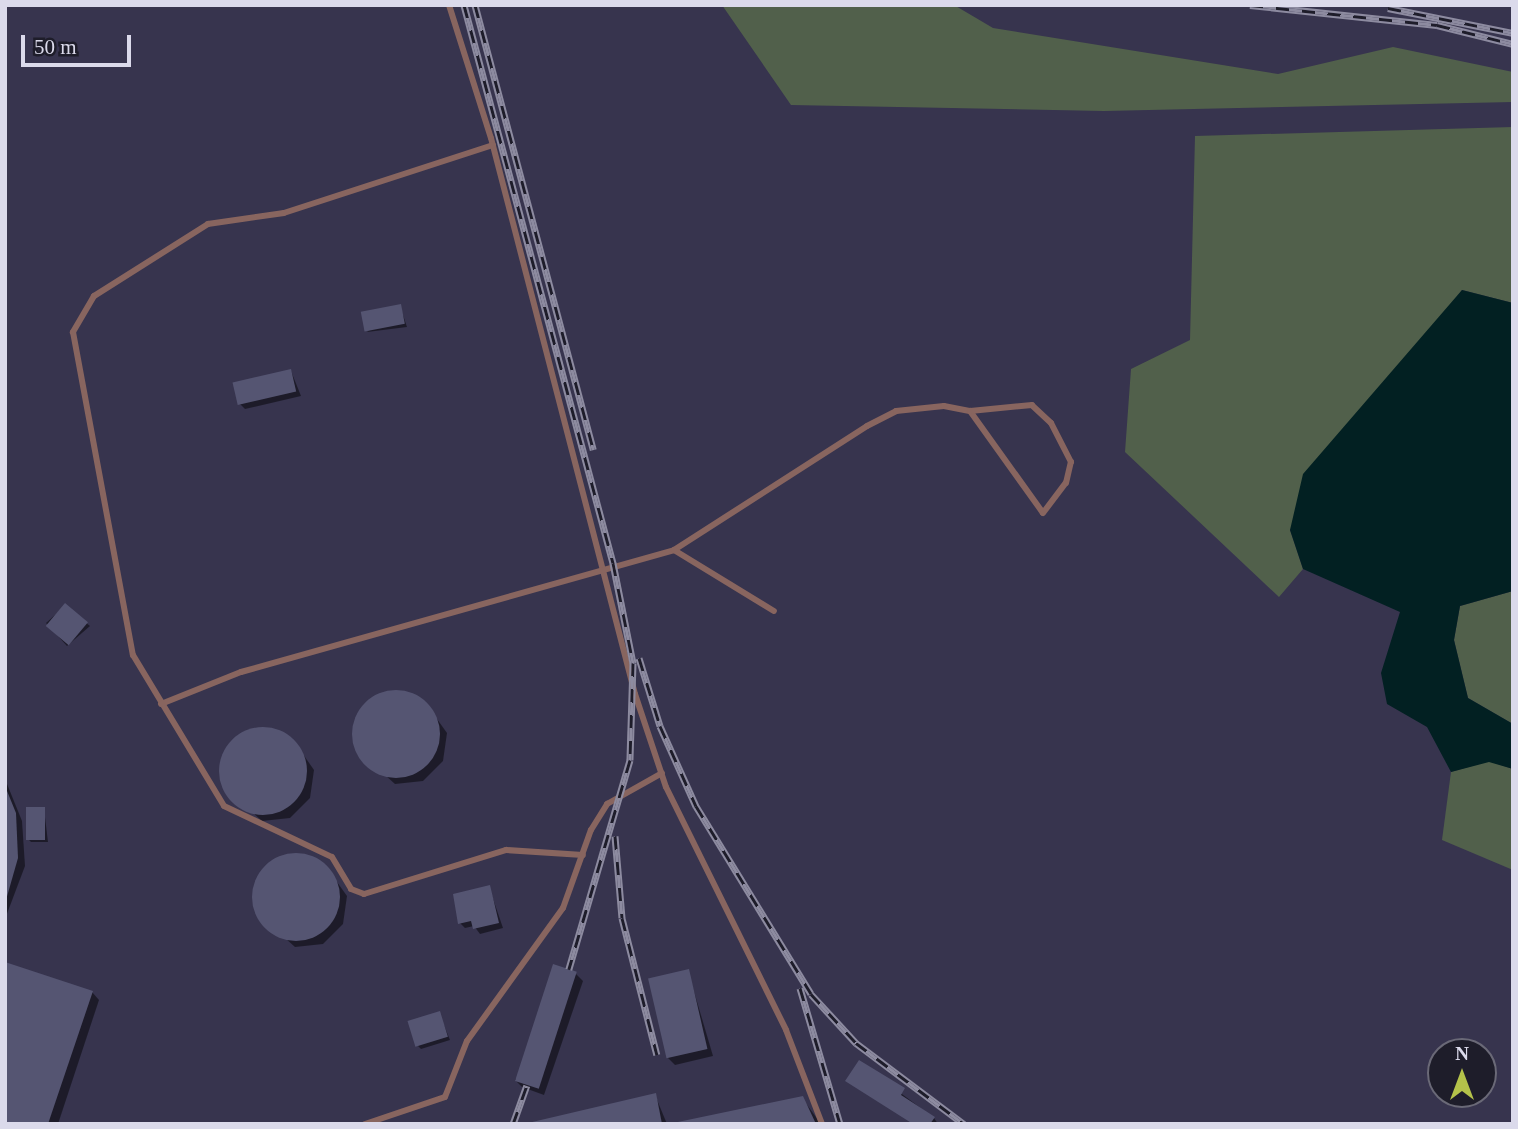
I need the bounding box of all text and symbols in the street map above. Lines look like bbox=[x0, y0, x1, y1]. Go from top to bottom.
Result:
scale bar bbox=[24, 21, 135, 65]
text: 50 m bbox=[34, 35, 77, 59]
north arrow bbox=[1427, 1038, 1497, 1108]
text: N bbox=[1455, 1043, 1469, 1064]

